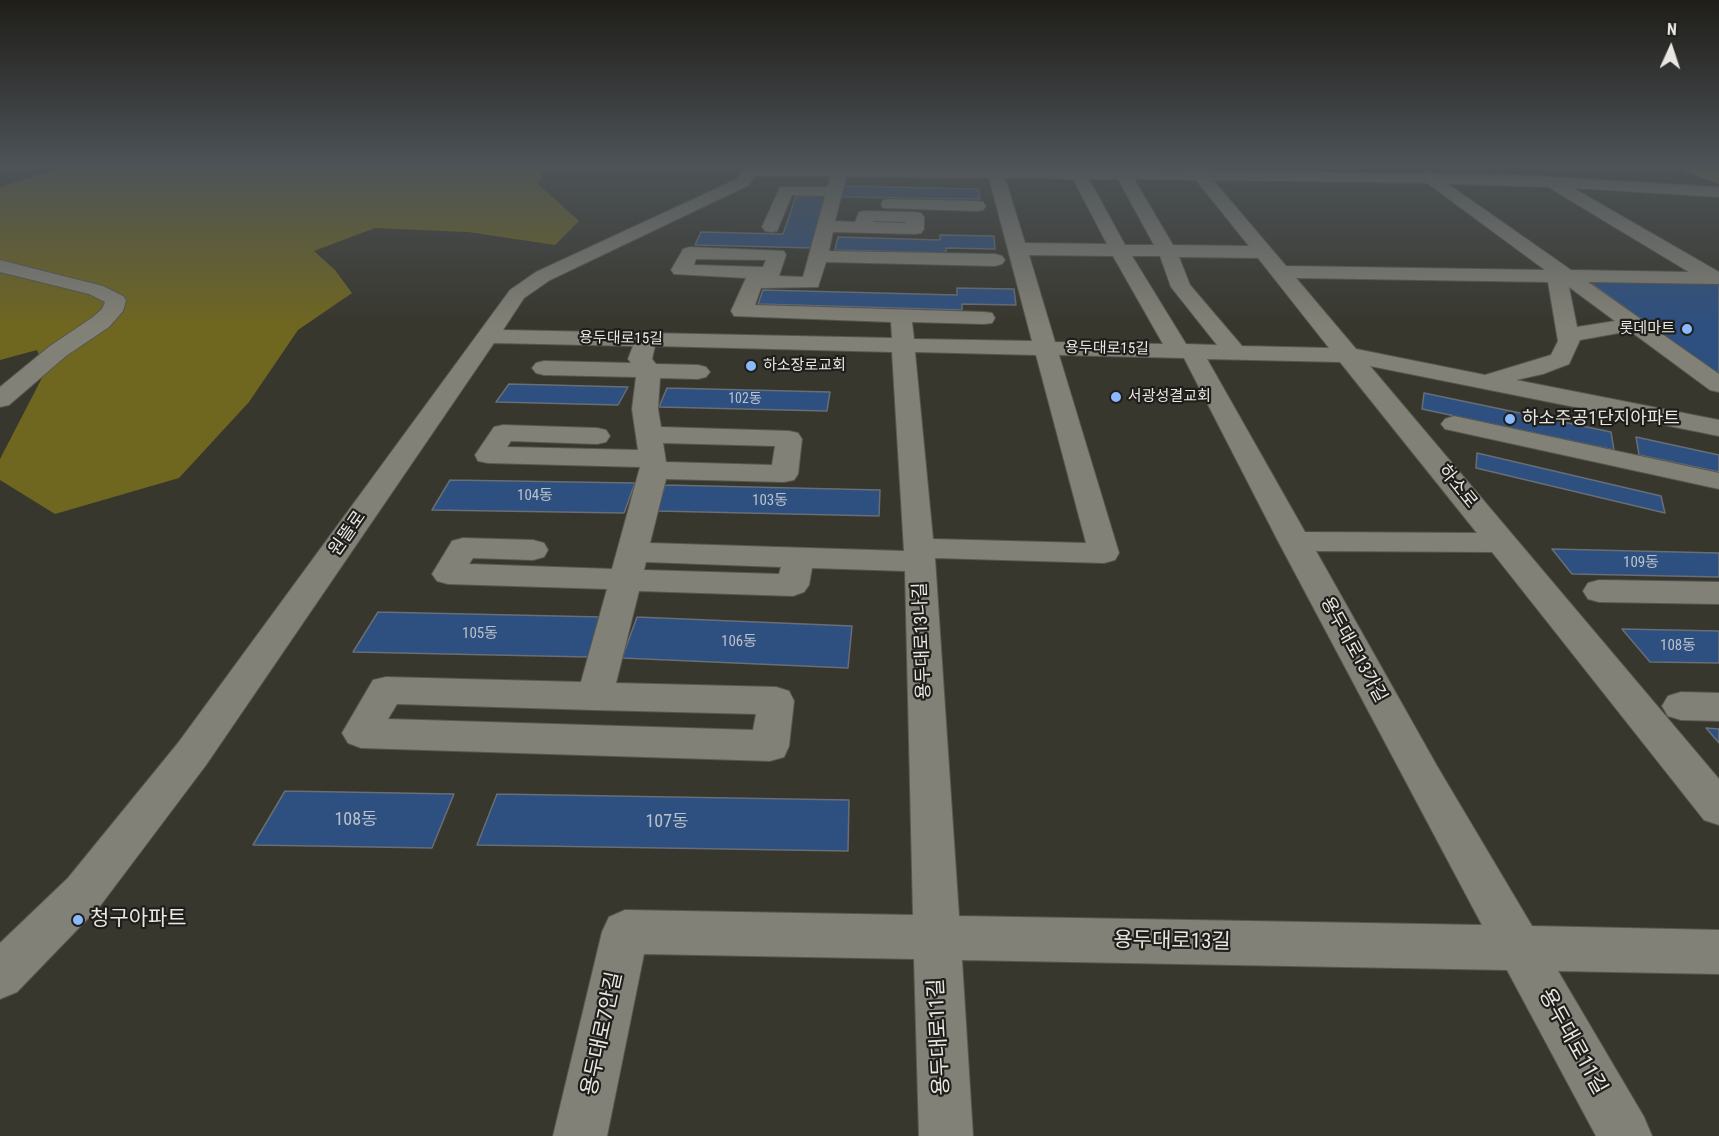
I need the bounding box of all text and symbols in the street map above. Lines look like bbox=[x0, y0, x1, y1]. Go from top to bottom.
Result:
north arrow bbox=[1641, 18, 1701, 78]
text: N bbox=[1667, 20, 1677, 39]
place label: 롯데마트 bbox=[1620, 320, 1675, 338]
marker: 롯데마트 bbox=[1680, 322, 1694, 336]
street label: 용두대로15길 bbox=[579, 329, 663, 349]
street label: 용두대로15길 bbox=[1065, 339, 1149, 359]
place label: 하소장로교회 bbox=[763, 357, 846, 375]
marker: 하소장로교회 bbox=[744, 359, 758, 373]
place label: 서광성결교회 bbox=[1128, 388, 1211, 406]
marker: 서광성결교회 bbox=[1109, 390, 1123, 404]
house number: 102동 bbox=[728, 391, 762, 407]
place label: 하소주공1단지아파트 bbox=[1522, 408, 1680, 430]
marker: 하소주공1단지아파트 bbox=[1503, 412, 1517, 426]
street label: 하소로 bbox=[1433, 461, 1481, 513]
house number: 104동 bbox=[517, 487, 553, 505]
house number: 103동 bbox=[752, 492, 788, 510]
street label: 원뜰로 bbox=[325, 507, 371, 561]
house number: 109동 bbox=[1623, 554, 1659, 572]
street label: 용두대로13나길 bbox=[910, 582, 936, 700]
street label: 용두대로13가길 bbox=[1315, 594, 1391, 706]
house number: 105동 bbox=[462, 625, 498, 643]
house number: 106동 bbox=[721, 633, 757, 651]
house number: 108동 bbox=[1660, 637, 1696, 655]
house number: 108동 bbox=[334, 809, 378, 831]
house number: 107동 bbox=[645, 811, 689, 833]
place label: 청구아파트 bbox=[90, 907, 187, 933]
marker: 청구아파트 bbox=[71, 913, 85, 927]
street label: 용두대로13길 bbox=[1113, 928, 1231, 956]
street label: 용두대로7안길 bbox=[578, 970, 628, 1098]
street label: 용두대로11길 bbox=[924, 978, 956, 1096]
street label: 용두대로11길 bbox=[1533, 985, 1611, 1099]

